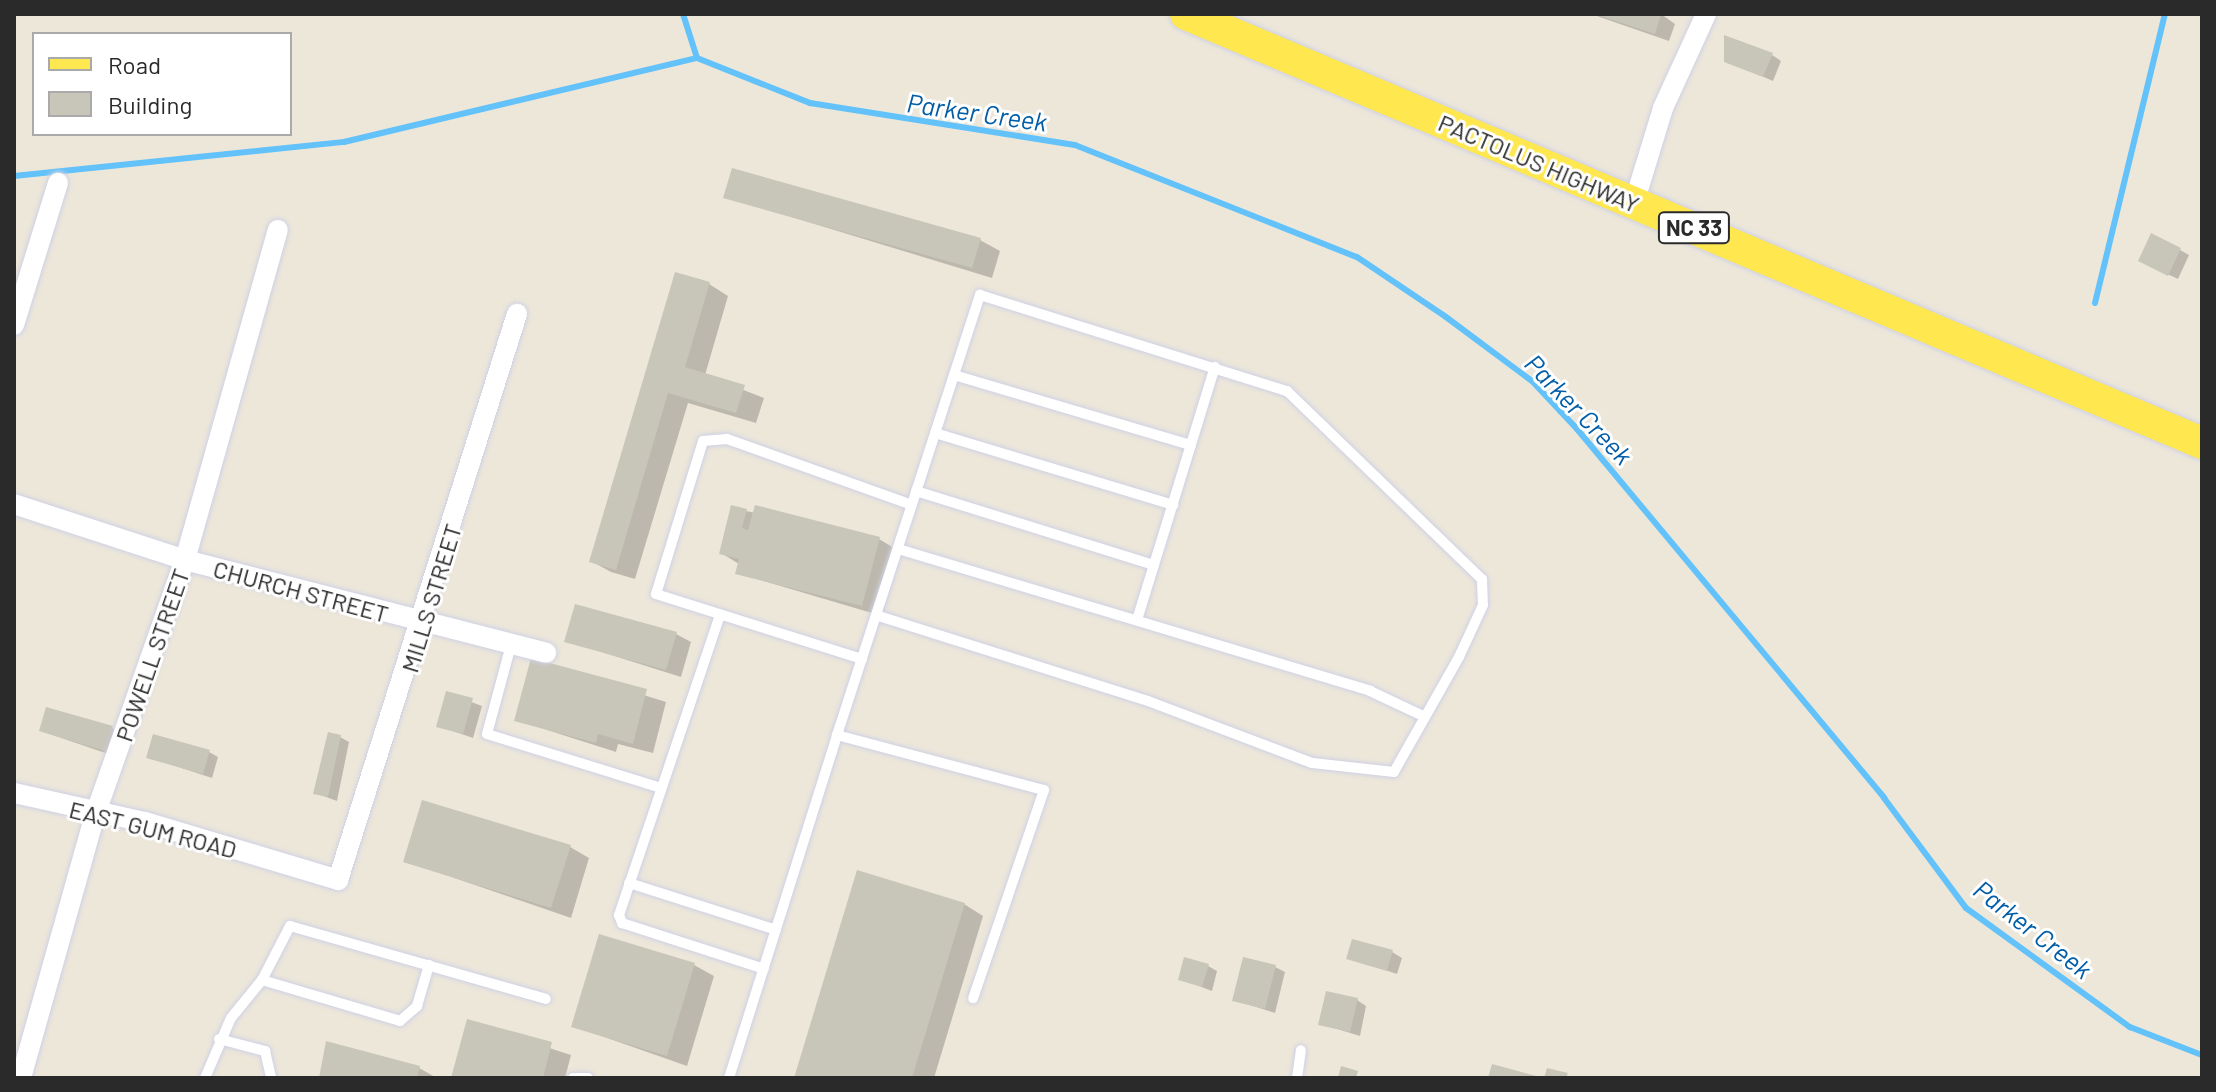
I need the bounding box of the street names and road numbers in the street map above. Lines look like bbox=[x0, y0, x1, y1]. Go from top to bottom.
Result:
street label: PACTOLUS HIGHWAY bbox=[1434, 108, 1644, 218]
road number: NC 33 bbox=[1656, 210, 1732, 246]
street label: MILLS STREET bbox=[395, 520, 467, 676]
street label: CHURCH STREET bbox=[210, 554, 392, 628]
street label: POWELL STREET bbox=[109, 565, 195, 745]
street label: EAST GUM ROAD bbox=[66, 794, 240, 864]

